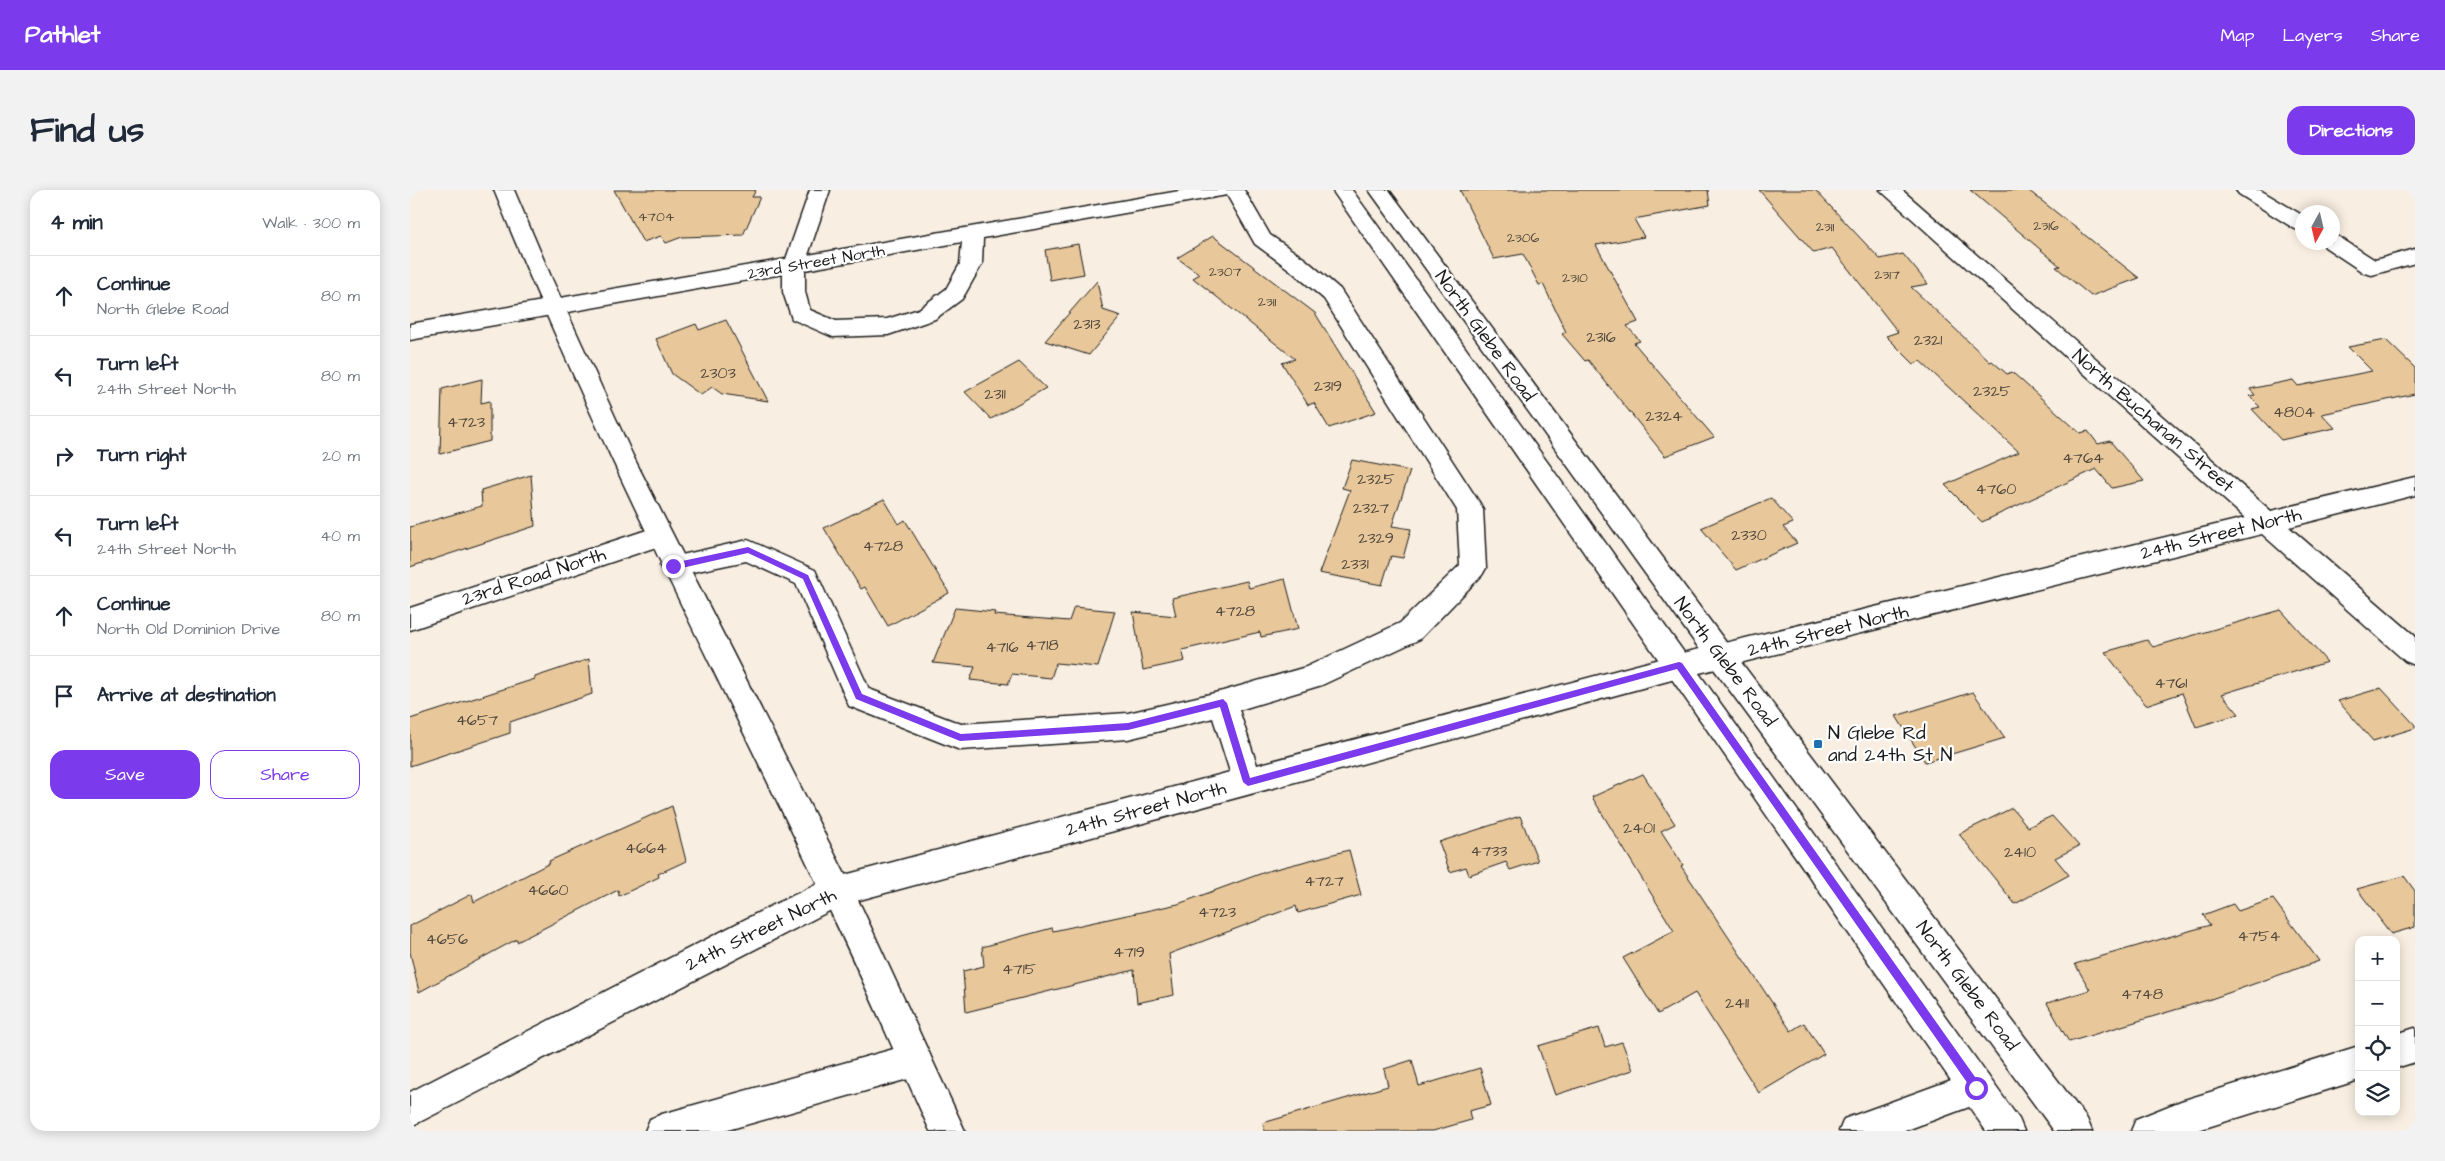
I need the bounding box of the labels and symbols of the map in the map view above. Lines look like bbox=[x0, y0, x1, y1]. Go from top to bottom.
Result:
north arrow bbox=[2295, 205, 2340, 250]
house number: 4704 bbox=[638, 207, 675, 227]
house number: 2316 bbox=[2033, 216, 2059, 236]
house number: 2311 bbox=[1816, 217, 1835, 237]
house number: 2306 bbox=[1507, 228, 1540, 248]
street label: 23rd Street North bbox=[746, 239, 886, 285]
house number: 2307 bbox=[1209, 262, 1242, 282]
street label: North Glebe Road bbox=[1428, 265, 1542, 407]
house number: 2317 bbox=[1874, 265, 1900, 285]
house number: 2310 bbox=[1562, 268, 1588, 288]
house number: 2311 bbox=[1258, 292, 1277, 312]
house number: 2313 bbox=[1073, 313, 1101, 335]
house number: 2316 bbox=[1586, 326, 1616, 348]
house number: 2321 bbox=[1914, 329, 1942, 351]
street label: North Buchanan Street bbox=[2066, 343, 2240, 499]
house number: 2303 bbox=[700, 362, 736, 384]
house number: 2319 bbox=[1314, 375, 1342, 397]
house number: 2325 bbox=[1973, 380, 2012, 402]
house number: 2311 bbox=[984, 383, 1006, 405]
house number: 4804 bbox=[2273, 401, 2315, 423]
house number: 2324 bbox=[1645, 405, 1683, 427]
house number: 4723 bbox=[447, 411, 485, 433]
house number: 4764 bbox=[2062, 447, 2104, 469]
house number: 2325 bbox=[1357, 468, 1396, 490]
house number: 4760 bbox=[1976, 478, 2016, 500]
house number: 2327 bbox=[1353, 497, 1389, 519]
street label: 24th Street North bbox=[2138, 501, 2305, 567]
house number: 2330 bbox=[1731, 524, 1767, 546]
house number: 2329 bbox=[1358, 527, 1394, 549]
house number: 4728 bbox=[863, 535, 903, 557]
street label: 23rd Road North bbox=[459, 541, 610, 613]
house number: 2331 bbox=[1341, 553, 1369, 575]
route end bbox=[662, 555, 685, 578]
street label: North Glebe Road bbox=[1667, 591, 1783, 733]
street label: 24th Street North bbox=[1745, 598, 1912, 664]
house number: 4728 bbox=[1215, 600, 1255, 622]
house number: 4718 bbox=[1025, 634, 1059, 656]
house number: 4716 bbox=[986, 636, 1018, 658]
house number: 4761 bbox=[2155, 672, 2187, 694]
house number: 4657 bbox=[456, 709, 498, 731]
place label: N Glebe Rd and 24th St N bbox=[1828, 720, 1953, 769]
marker: N Glebe Rd and 24th St N bbox=[1812, 738, 1824, 750]
street label: 24th Street North bbox=[1063, 774, 1230, 843]
house number: 2401 bbox=[1623, 817, 1655, 839]
house number: 4664 bbox=[625, 837, 667, 859]
house number: 4733 bbox=[1470, 840, 1508, 862]
house number: 2410 bbox=[2004, 841, 2036, 863]
house number: 4727 bbox=[1304, 870, 1344, 892]
house number: 4660 bbox=[527, 879, 569, 901]
street label: 24th Street North bbox=[681, 881, 842, 978]
house number: 4723 bbox=[1198, 901, 1236, 923]
street label: North Glebe Road bbox=[1909, 915, 2025, 1057]
house number: 4754 bbox=[2238, 925, 2281, 947]
house number: 4656 bbox=[426, 928, 468, 950]
house number: 4719 bbox=[1113, 941, 1145, 963]
house number: 4715 bbox=[1002, 958, 1037, 980]
house number: 4748 bbox=[2121, 983, 2163, 1005]
house number: 2411 bbox=[1725, 992, 1749, 1014]
route start bbox=[1965, 1077, 1988, 1100]

